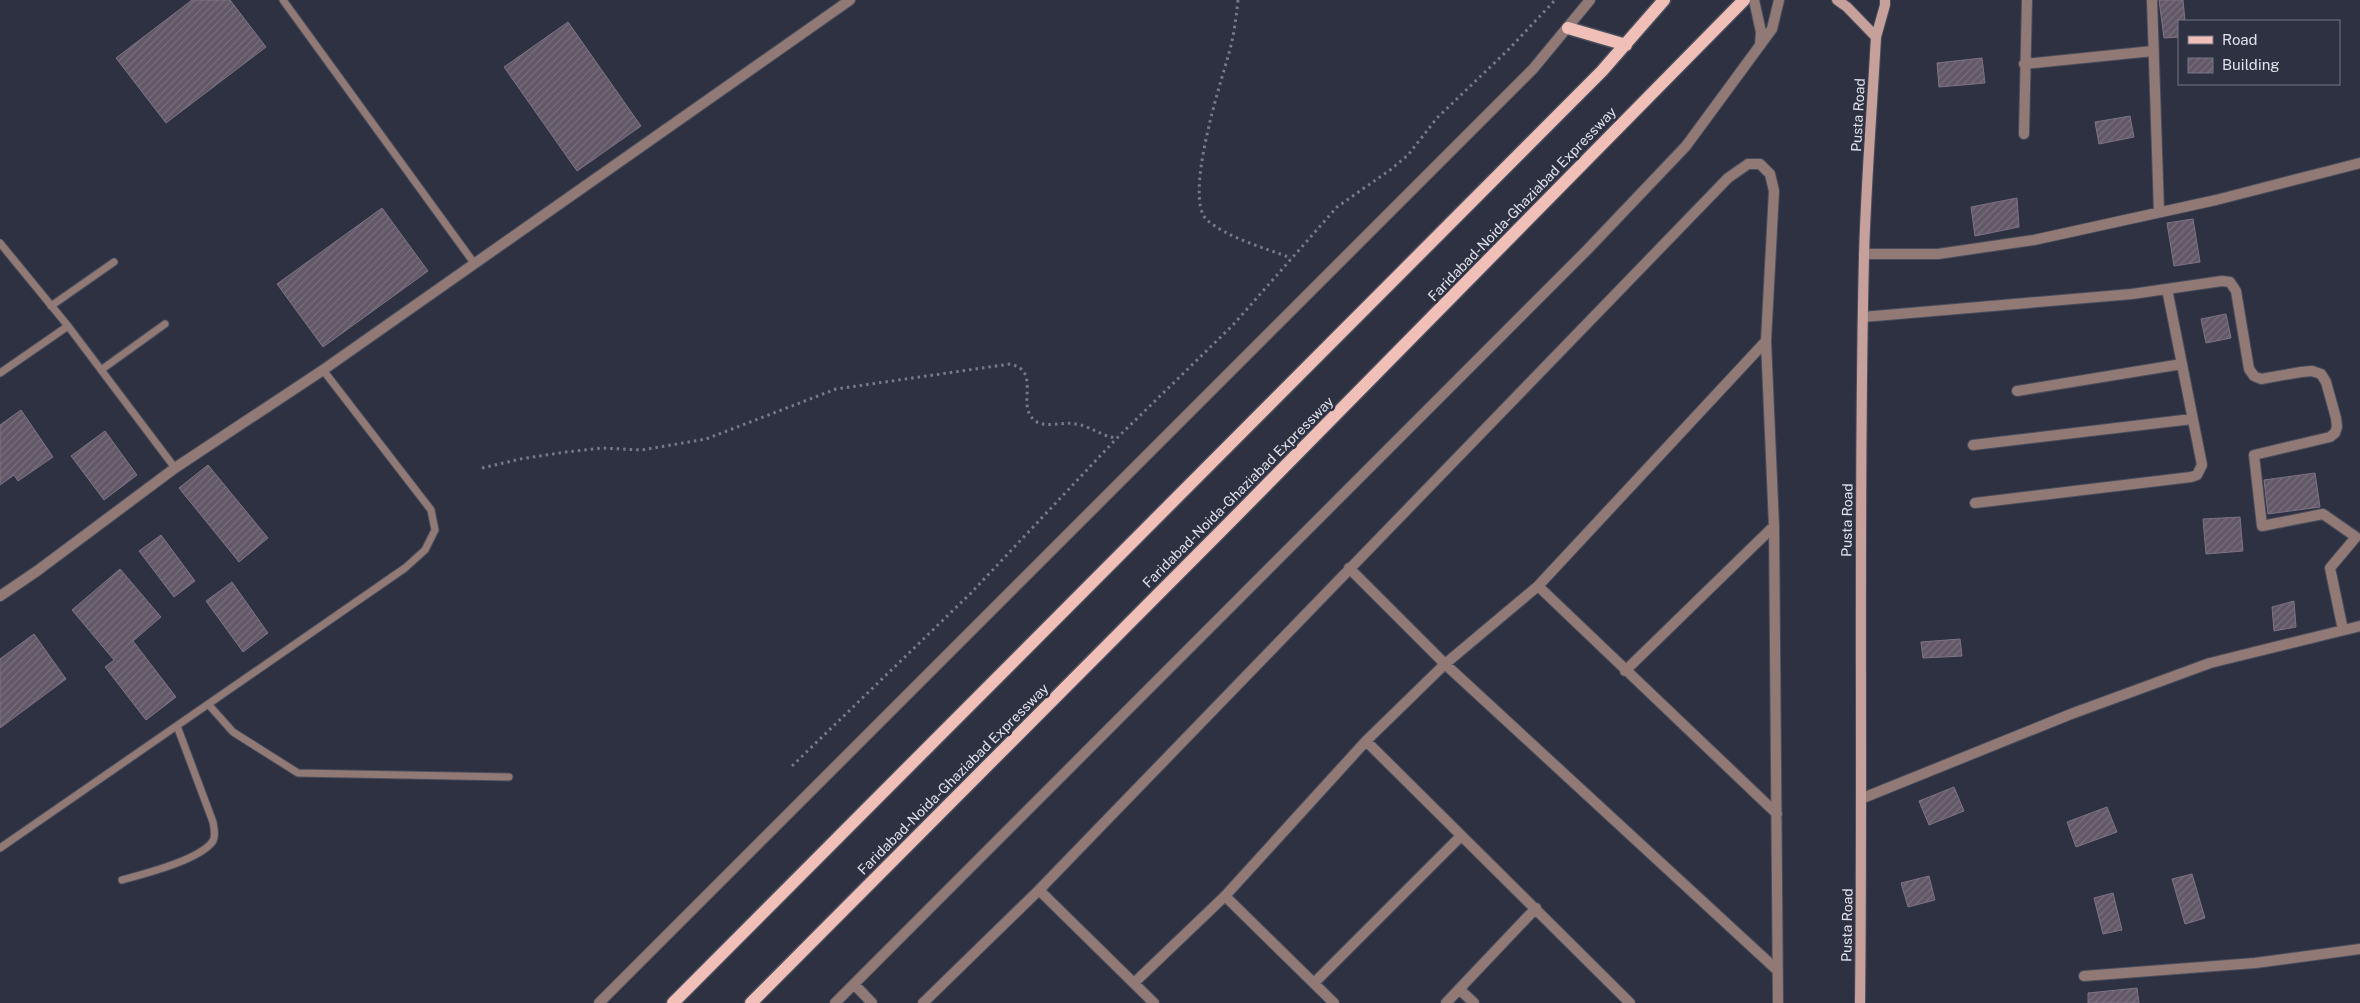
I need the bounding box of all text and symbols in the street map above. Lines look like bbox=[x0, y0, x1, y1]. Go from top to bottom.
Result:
legend bbox=[2178, 20, 2340, 85]
text: Road bbox=[2222, 31, 2258, 48]
text: Building bbox=[2222, 56, 2280, 73]
street label: Pusta Road bbox=[1848, 78, 1868, 152]
street label: Faridabad-Noida-Ghaziabad Expressway bbox=[1425, 103, 1620, 304]
street label: Faridabad-Noida-Ghaziabad Expressway bbox=[1139, 393, 1337, 591]
street label: Pusta Road bbox=[1838, 483, 1856, 557]
street label: Faridabad-Noida-Ghaziabad Expressway bbox=[854, 680, 1052, 878]
street label: Pusta Road bbox=[1838, 888, 1856, 962]

